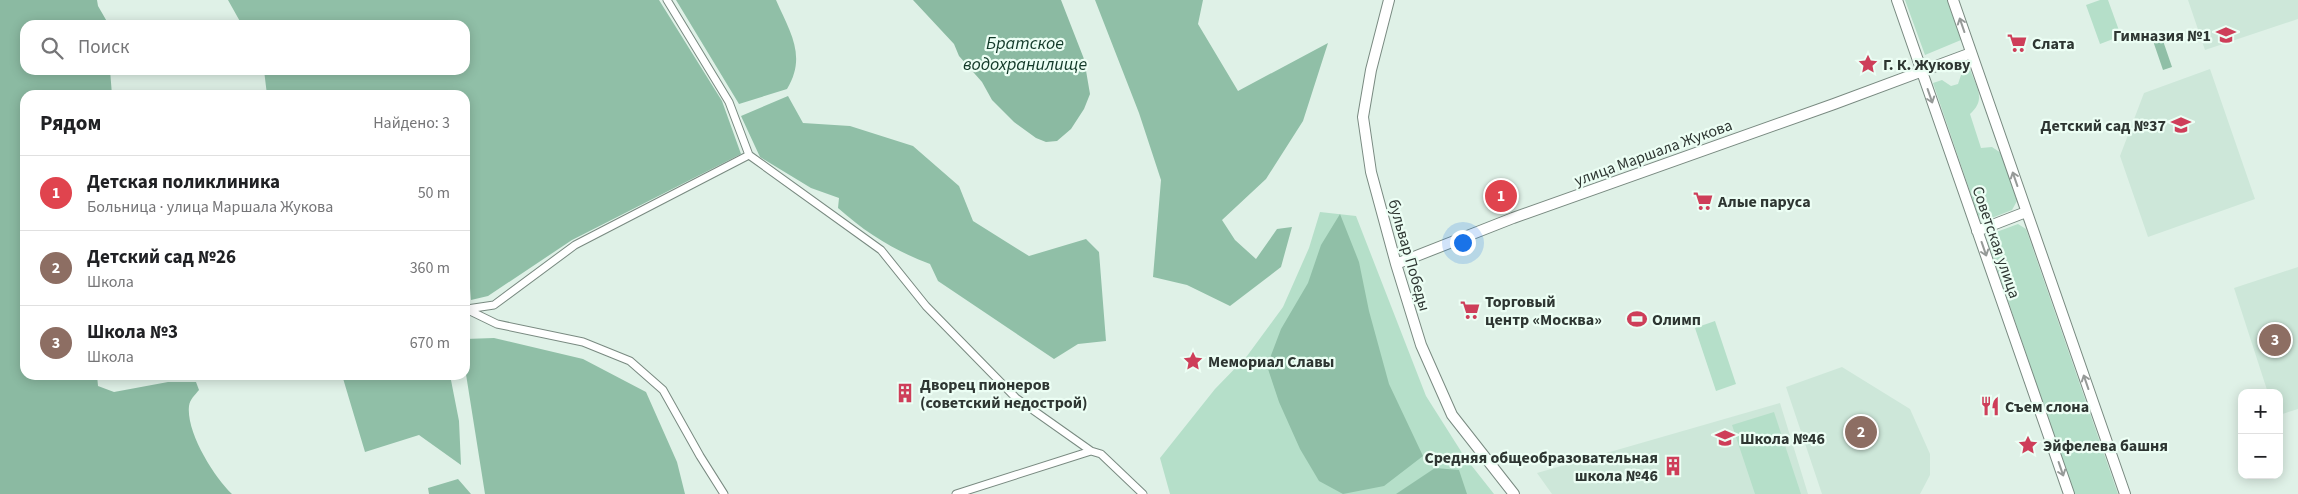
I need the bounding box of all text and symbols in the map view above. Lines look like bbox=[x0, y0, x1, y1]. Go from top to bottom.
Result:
one-way arrow bbox=[1957, 18, 1966, 34]
search box bbox=[20, 20, 470, 75]
school or university icon: Гимназия №1 bbox=[2215, 24, 2237, 46]
place label: Гимназия №1 bbox=[2113, 25, 2211, 47]
water label: Братское водохранилище bbox=[963, 31, 1087, 77]
supermarket icon: Слата bbox=[2006, 32, 2028, 54]
place label: Слата bbox=[2032, 33, 2075, 55]
icon: search bbox=[38, 34, 66, 62]
text: Поиск bbox=[78, 34, 129, 61]
place icon: Г. К. Жукову bbox=[1857, 53, 1879, 75]
place label: Г. К. Жукову bbox=[1883, 54, 1971, 76]
one-way arrow bbox=[1926, 87, 1935, 103]
text: Рядом bbox=[40, 108, 101, 138]
text: Найдено: 3 bbox=[373, 112, 450, 134]
street label: улица Маршала Жукова bbox=[1571, 114, 1735, 192]
school or university icon: Детский сад №37 bbox=[2170, 114, 2192, 136]
place label: Детский сад №37 bbox=[2041, 115, 2166, 137]
text: Детская поликлиника bbox=[87, 169, 280, 196]
one-way arrow bbox=[2010, 172, 2019, 187]
pin: 1 bbox=[1485, 177, 1517, 215]
text: 1 bbox=[52, 182, 60, 204]
text: 50 m bbox=[418, 182, 450, 204]
street label: Советская улица bbox=[1967, 183, 2026, 301]
supermarket icon: Алые паруса bbox=[1692, 190, 1714, 212]
place label: Алые паруса bbox=[1717, 191, 1811, 213]
text: Больница · улица Маршала Жукова bbox=[87, 196, 333, 218]
street label: бульвар Победы bbox=[1383, 197, 1436, 314]
your location bbox=[1450, 230, 1476, 256]
one-way arrow bbox=[1980, 241, 1989, 256]
text: Детский сад №26 bbox=[87, 244, 236, 271]
text: 2 bbox=[52, 257, 60, 279]
text: 360 m bbox=[410, 257, 450, 279]
text: Школа bbox=[87, 271, 134, 293]
place label: Торговый центр «Москва» bbox=[1485, 291, 1602, 331]
supermarket icon: Торговый центр «Москва» bbox=[1459, 299, 1481, 321]
sports icon: Олимп bbox=[1626, 308, 1648, 330]
place label: Олимп bbox=[1652, 309, 1701, 331]
text: Школа №3 bbox=[87, 319, 178, 346]
pin: 3 bbox=[2259, 321, 2291, 359]
text: 3 bbox=[52, 332, 60, 354]
text: 670 m bbox=[410, 332, 450, 354]
text: Школа bbox=[87, 346, 134, 368]
place icon: Мемориал Славы bbox=[1182, 350, 1204, 372]
place label: Мемориал Славы bbox=[1208, 351, 1334, 373]
place label: Дворец пионеров (советский недострой) bbox=[920, 374, 1088, 414]
one-way arrow bbox=[2081, 375, 2090, 390]
building icon: Дворец пионеров (советский недострой) bbox=[894, 382, 916, 404]
map controls bbox=[2238, 389, 2283, 479]
button: + bbox=[2238, 389, 2283, 434]
restaurant icon: Съем слона bbox=[1979, 395, 2001, 417]
place label: Съем слона bbox=[2005, 396, 2089, 418]
pin: 2 bbox=[1845, 413, 1877, 451]
school or university icon: Школа №46 bbox=[1714, 427, 1736, 449]
place label: Школа №46 bbox=[1740, 428, 1825, 450]
place icon: Эйфелева башня bbox=[2017, 434, 2039, 456]
button: − bbox=[2238, 434, 2283, 479]
place label: Эйфелева башня bbox=[2043, 435, 2168, 457]
place label: Средняя общеобразовательная школа №46 bbox=[1424, 447, 1658, 487]
building icon: Средняя общеобразовательная школа №46 bbox=[1662, 455, 1684, 477]
one-way arrow bbox=[2056, 460, 2066, 476]

